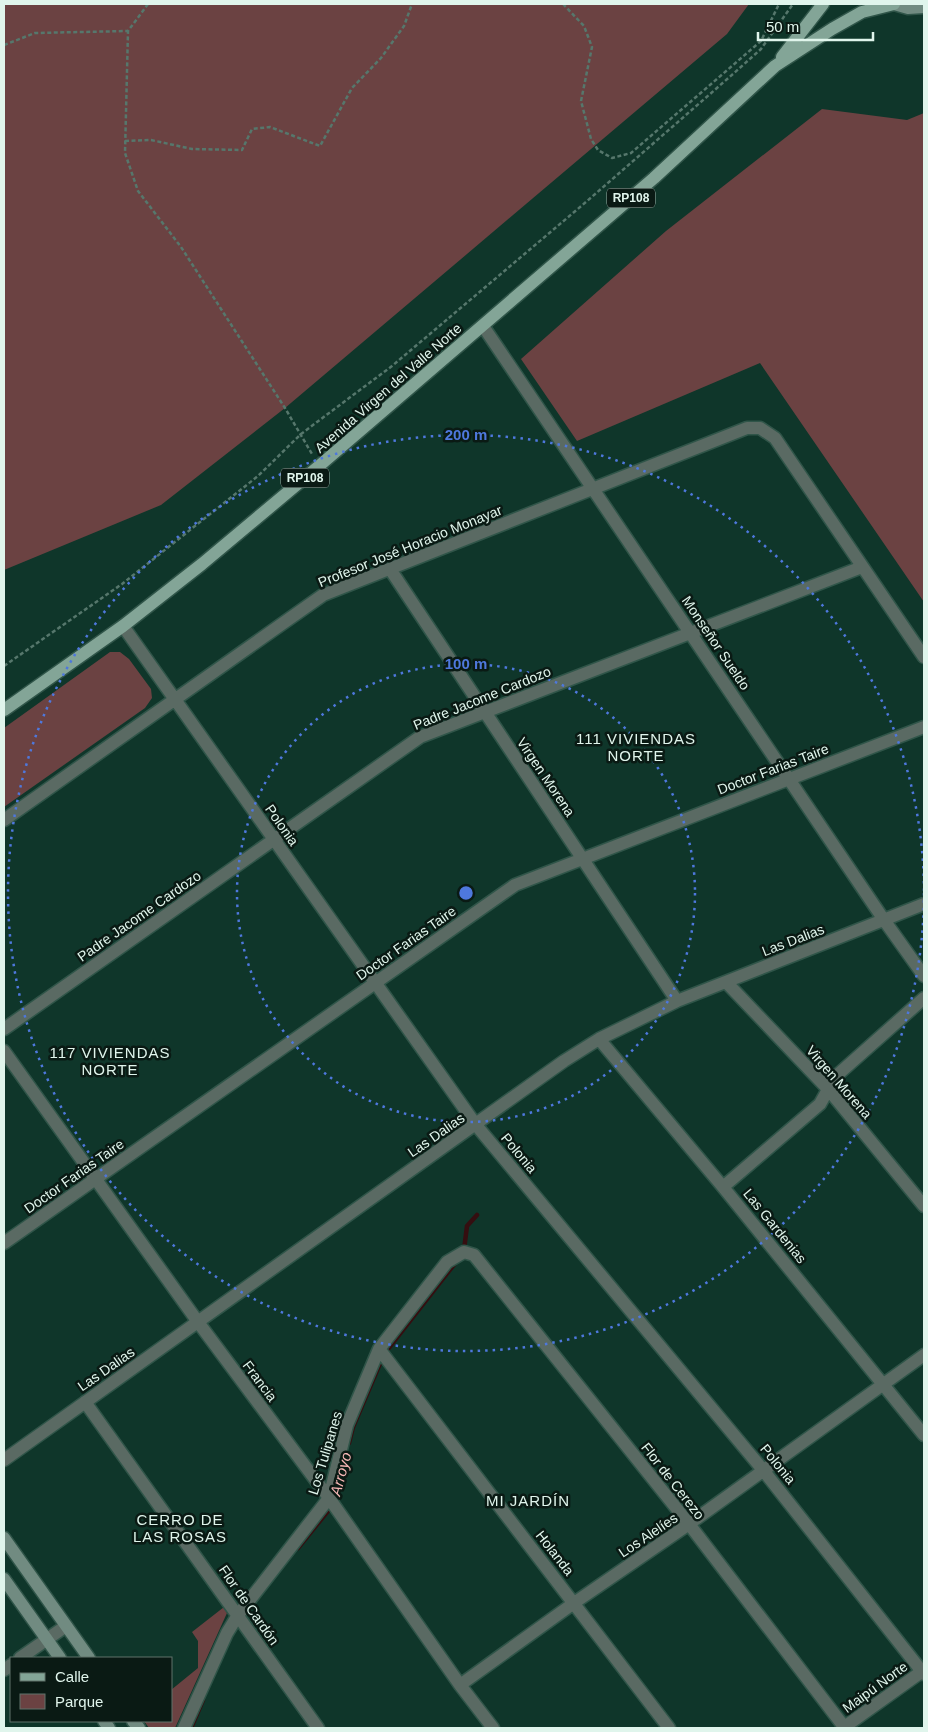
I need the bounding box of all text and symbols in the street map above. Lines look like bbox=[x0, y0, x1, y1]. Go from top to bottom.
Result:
scale bar bbox=[758, 10, 873, 42]
text: 50 m bbox=[766, 18, 799, 35]
road number: RP108 bbox=[607, 188, 655, 208]
street label: Avenida Virgen del Valle Norte bbox=[311, 320, 465, 456]
text: 200 m bbox=[445, 426, 487, 443]
road number: RP108 bbox=[281, 468, 329, 488]
street label: Profesor José Horacio Monayar bbox=[316, 502, 505, 590]
street label: Monseñor Sueldo bbox=[679, 593, 753, 693]
text: 100 m bbox=[445, 655, 487, 672]
street label: Padre Jacome Cardozo bbox=[411, 663, 553, 733]
district label: 111 VIVIENDAS NORTE bbox=[576, 730, 696, 764]
street label: Virgen Morena bbox=[514, 735, 578, 820]
street label: Doctor Farias Taire bbox=[715, 740, 831, 798]
street label: Polonia bbox=[262, 801, 302, 849]
street label: Padre Jacome Cardozo bbox=[74, 867, 204, 965]
centre of rings bbox=[457, 884, 475, 902]
street label: Doctor Farias Taire bbox=[353, 902, 459, 983]
street label: Las Dalias bbox=[760, 921, 826, 959]
street label: Virgen Morena bbox=[803, 1042, 875, 1122]
district label: 117 VIVIENDAS NORTE bbox=[49, 1044, 171, 1078]
street label: Las Dalias bbox=[405, 1110, 467, 1160]
street label: Polonia bbox=[498, 1130, 540, 1176]
street label: Doctor Farias Taire bbox=[21, 1135, 127, 1216]
street label: Las Gardenias bbox=[740, 1186, 810, 1266]
street label: Las Dalias bbox=[75, 1344, 137, 1394]
street label: Francia bbox=[240, 1358, 281, 1405]
street label: Los Tulipanes bbox=[305, 1409, 345, 1497]
street label: Flor de Cerezo bbox=[638, 1440, 708, 1523]
street label: Polonia bbox=[757, 1441, 799, 1487]
water label: Arroyo bbox=[326, 1450, 354, 1498]
district label: MI JARDÍN bbox=[486, 1492, 570, 1509]
street label: Los Alelíes bbox=[615, 1509, 681, 1561]
district label: CERRO DE LAS ROSAS bbox=[133, 1511, 227, 1545]
street label: Holanda bbox=[533, 1528, 577, 1579]
street label: Flor de Cardón bbox=[216, 1562, 282, 1648]
legend bbox=[10, 1657, 172, 1722]
street label: Maipú Norte bbox=[839, 1658, 911, 1716]
text: Calle bbox=[55, 1668, 89, 1685]
text: Parque bbox=[55, 1693, 103, 1710]

